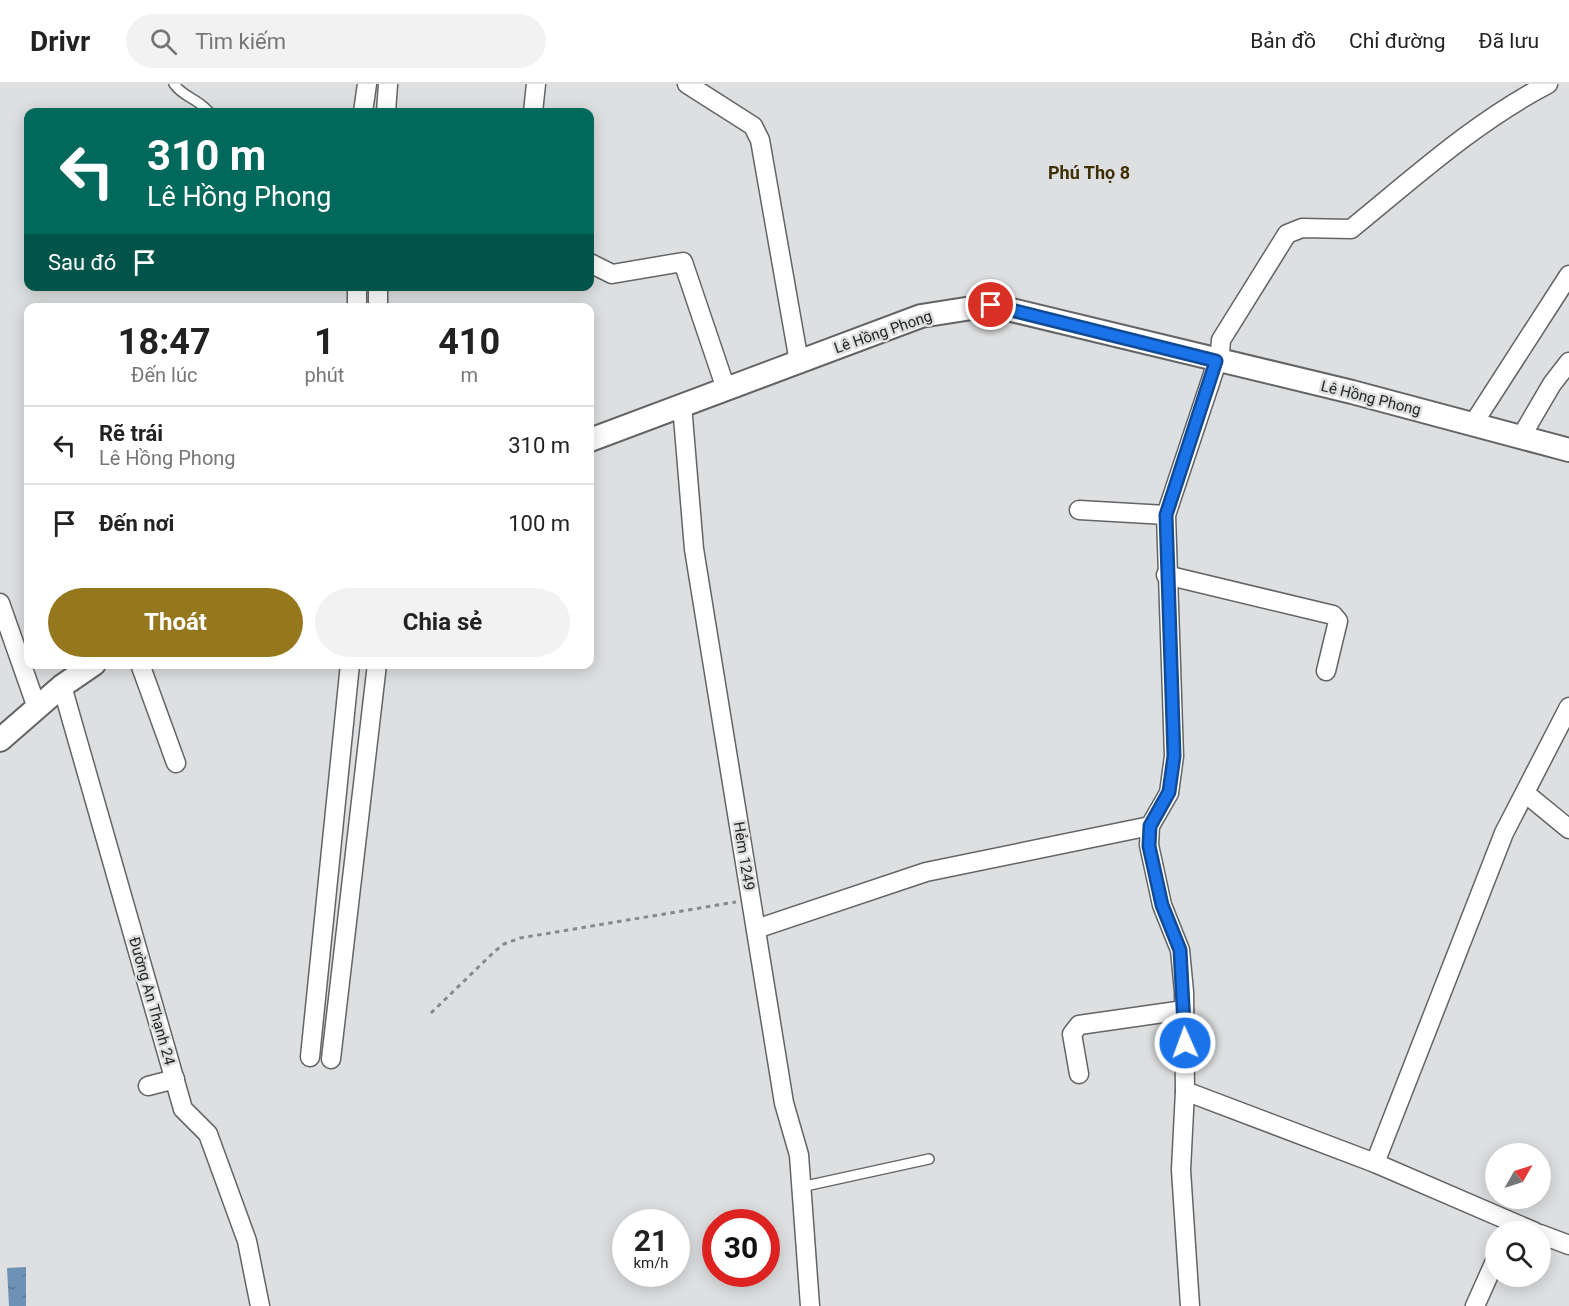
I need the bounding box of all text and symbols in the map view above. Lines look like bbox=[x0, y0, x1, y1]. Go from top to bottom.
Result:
search box bbox=[126, 14, 546, 68]
text: Drivr bbox=[30, 25, 90, 58]
icon: search bbox=[147, 25, 180, 58]
text: Tìm kiếm bbox=[195, 29, 286, 54]
text: Bản đồ bbox=[1250, 29, 1316, 53]
text: Chỉ đường bbox=[1349, 29, 1446, 53]
text: Đã lưu bbox=[1479, 29, 1539, 53]
text: 310 m bbox=[147, 131, 266, 180]
icon: left bbox=[48, 132, 126, 210]
district label: Phú Thọ 8 bbox=[1048, 162, 1130, 183]
text: Lê Hồng Phong bbox=[147, 181, 331, 213]
icon: arrive bbox=[128, 246, 161, 279]
text: Sau đó bbox=[48, 250, 116, 275]
pin bbox=[965, 279, 1016, 330]
icon: arrive bbox=[974, 288, 1007, 321]
street label: Lê Hồng Phong bbox=[832, 307, 934, 357]
text: 18:47 bbox=[118, 321, 211, 363]
text: 1 bbox=[314, 321, 335, 363]
text: 410 bbox=[438, 321, 500, 363]
text: Đến lúc bbox=[131, 363, 197, 387]
text: phút bbox=[304, 363, 344, 387]
text: m bbox=[460, 363, 478, 387]
street label: Lê Hồng Phong bbox=[1319, 377, 1423, 419]
text: Rẽ trái bbox=[99, 421, 163, 446]
icon: left bbox=[48, 429, 81, 462]
text: 310 m bbox=[508, 433, 570, 458]
text: Lê Hồng Phong bbox=[99, 446, 236, 470]
icon: arrive bbox=[48, 507, 81, 540]
text: Đến nơi bbox=[99, 511, 174, 536]
text: 100 m bbox=[508, 511, 570, 536]
button: Thoát bbox=[48, 588, 303, 657]
button: Chia sẻ bbox=[315, 588, 570, 657]
street label: Hẻm 1249 bbox=[730, 820, 758, 892]
street label: Đường An Thạnh 24 bbox=[125, 935, 179, 1068]
position arrow bbox=[1153, 1011, 1217, 1075]
north arrow bbox=[1485, 1143, 1551, 1209]
map controls bbox=[1485, 1143, 1551, 1287]
speed limit sign: 30 bbox=[702, 1209, 780, 1287]
button: search bbox=[1485, 1221, 1551, 1287]
text: 21 bbox=[634, 1223, 668, 1258]
text: km/h bbox=[633, 1254, 669, 1272]

